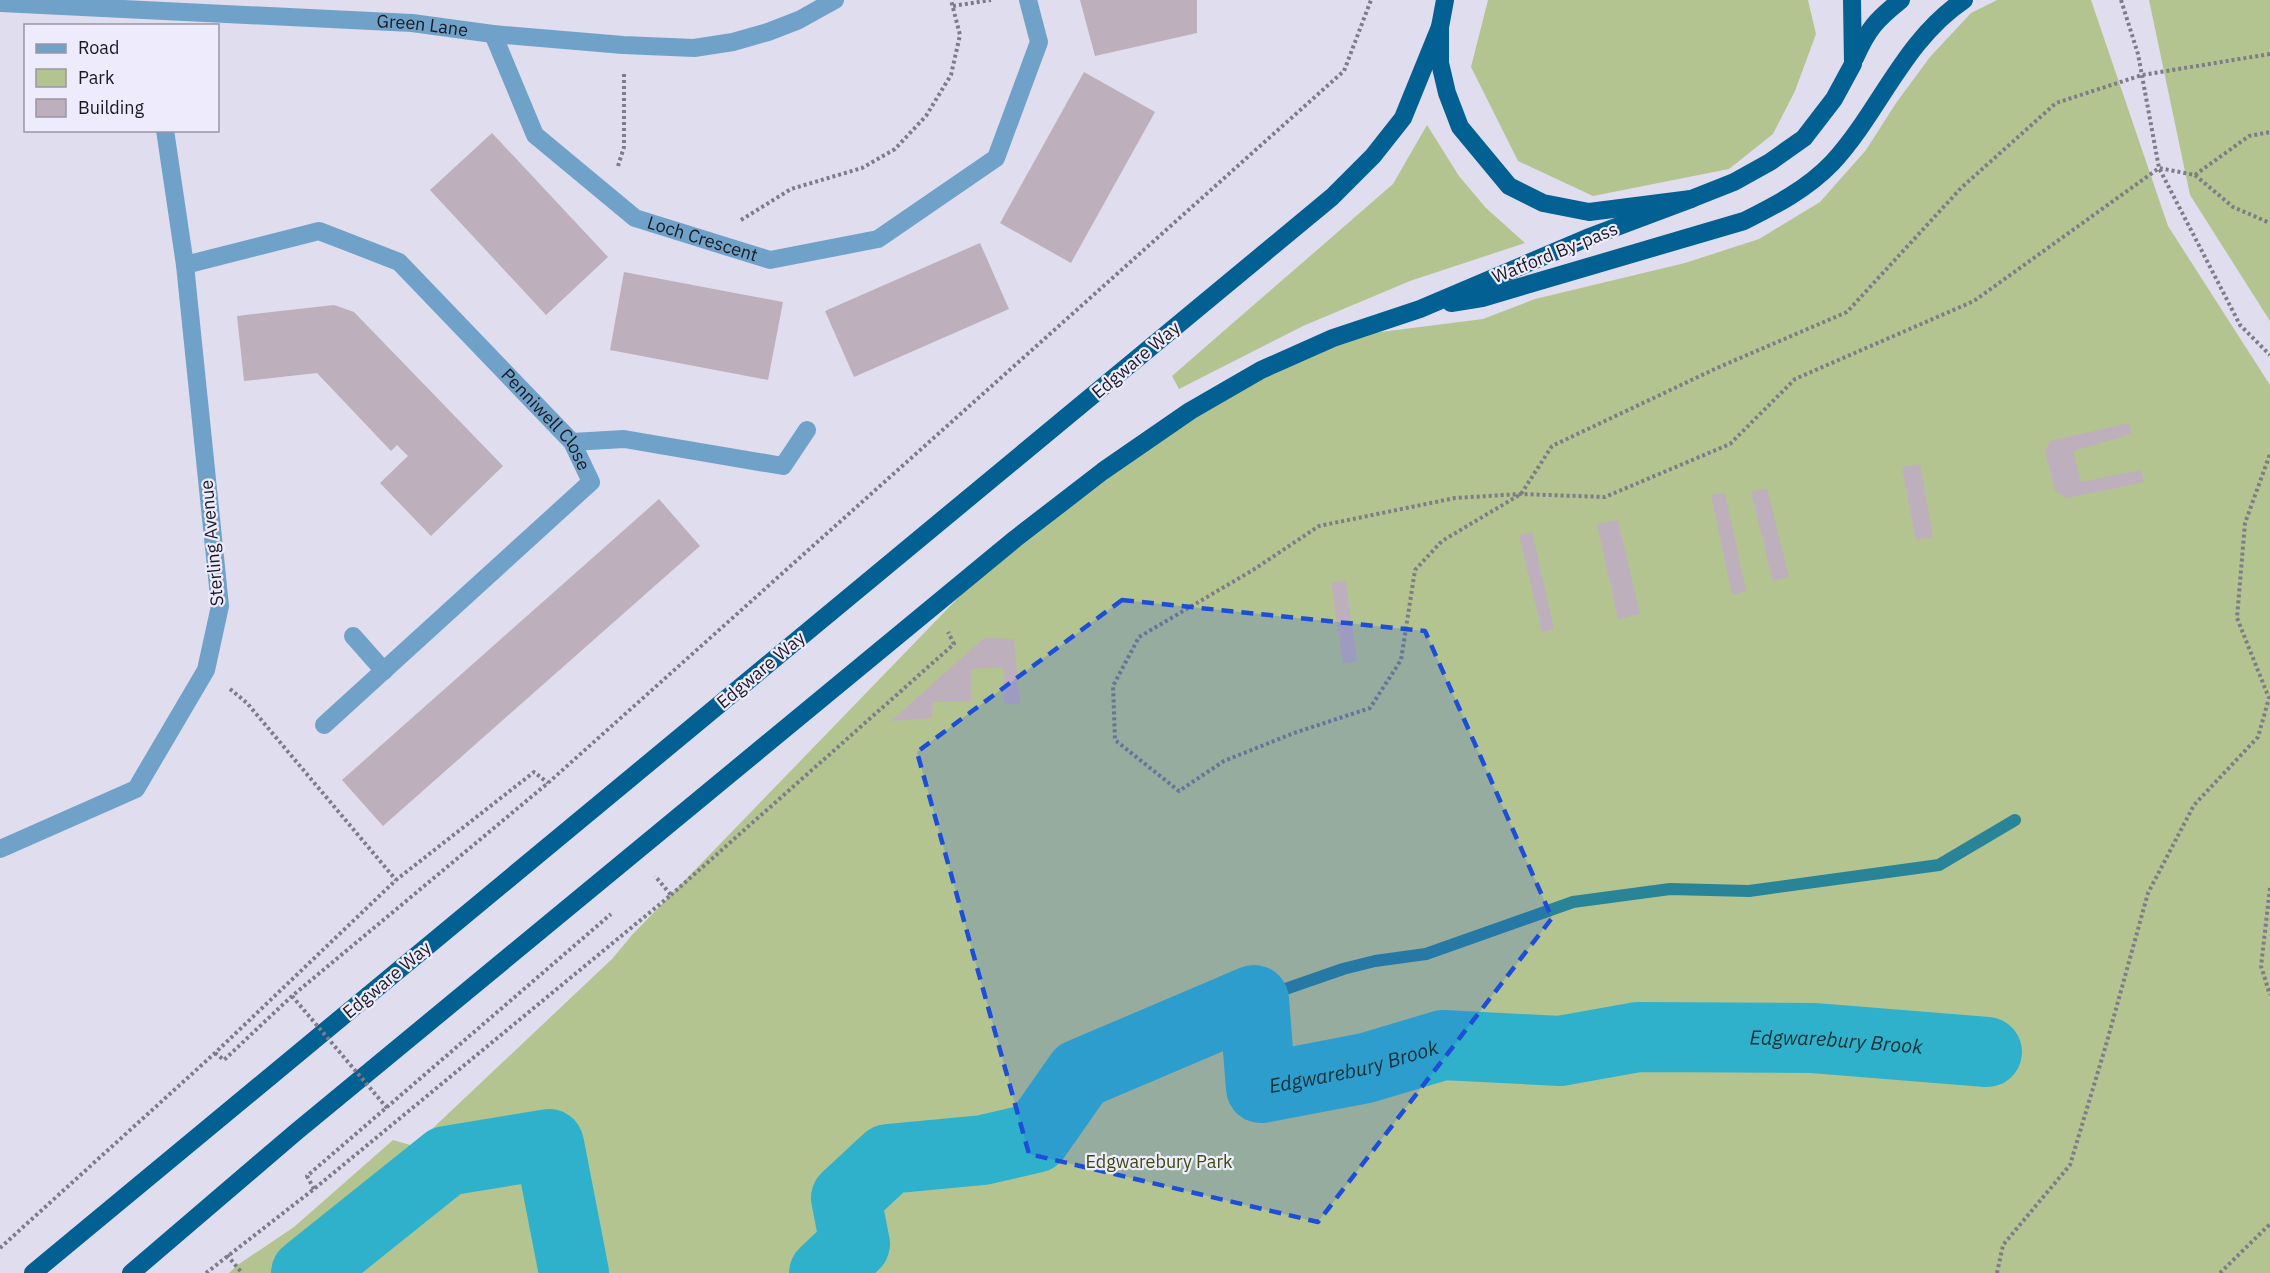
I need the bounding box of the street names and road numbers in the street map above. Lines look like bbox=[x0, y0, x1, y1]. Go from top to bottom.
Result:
street label: Green Lane bbox=[376, 9, 470, 42]
street label: Loch Crescent bbox=[645, 211, 761, 266]
street label: Watford By-pass bbox=[1489, 217, 1621, 288]
street label: Edgware Way bbox=[1087, 316, 1185, 403]
street label: Penniwell Close bbox=[496, 363, 596, 474]
street label: Sterling Avenue bbox=[195, 479, 228, 607]
street label: Edgware Way bbox=[712, 626, 810, 713]
street label: Edgware Way bbox=[338, 936, 436, 1023]

